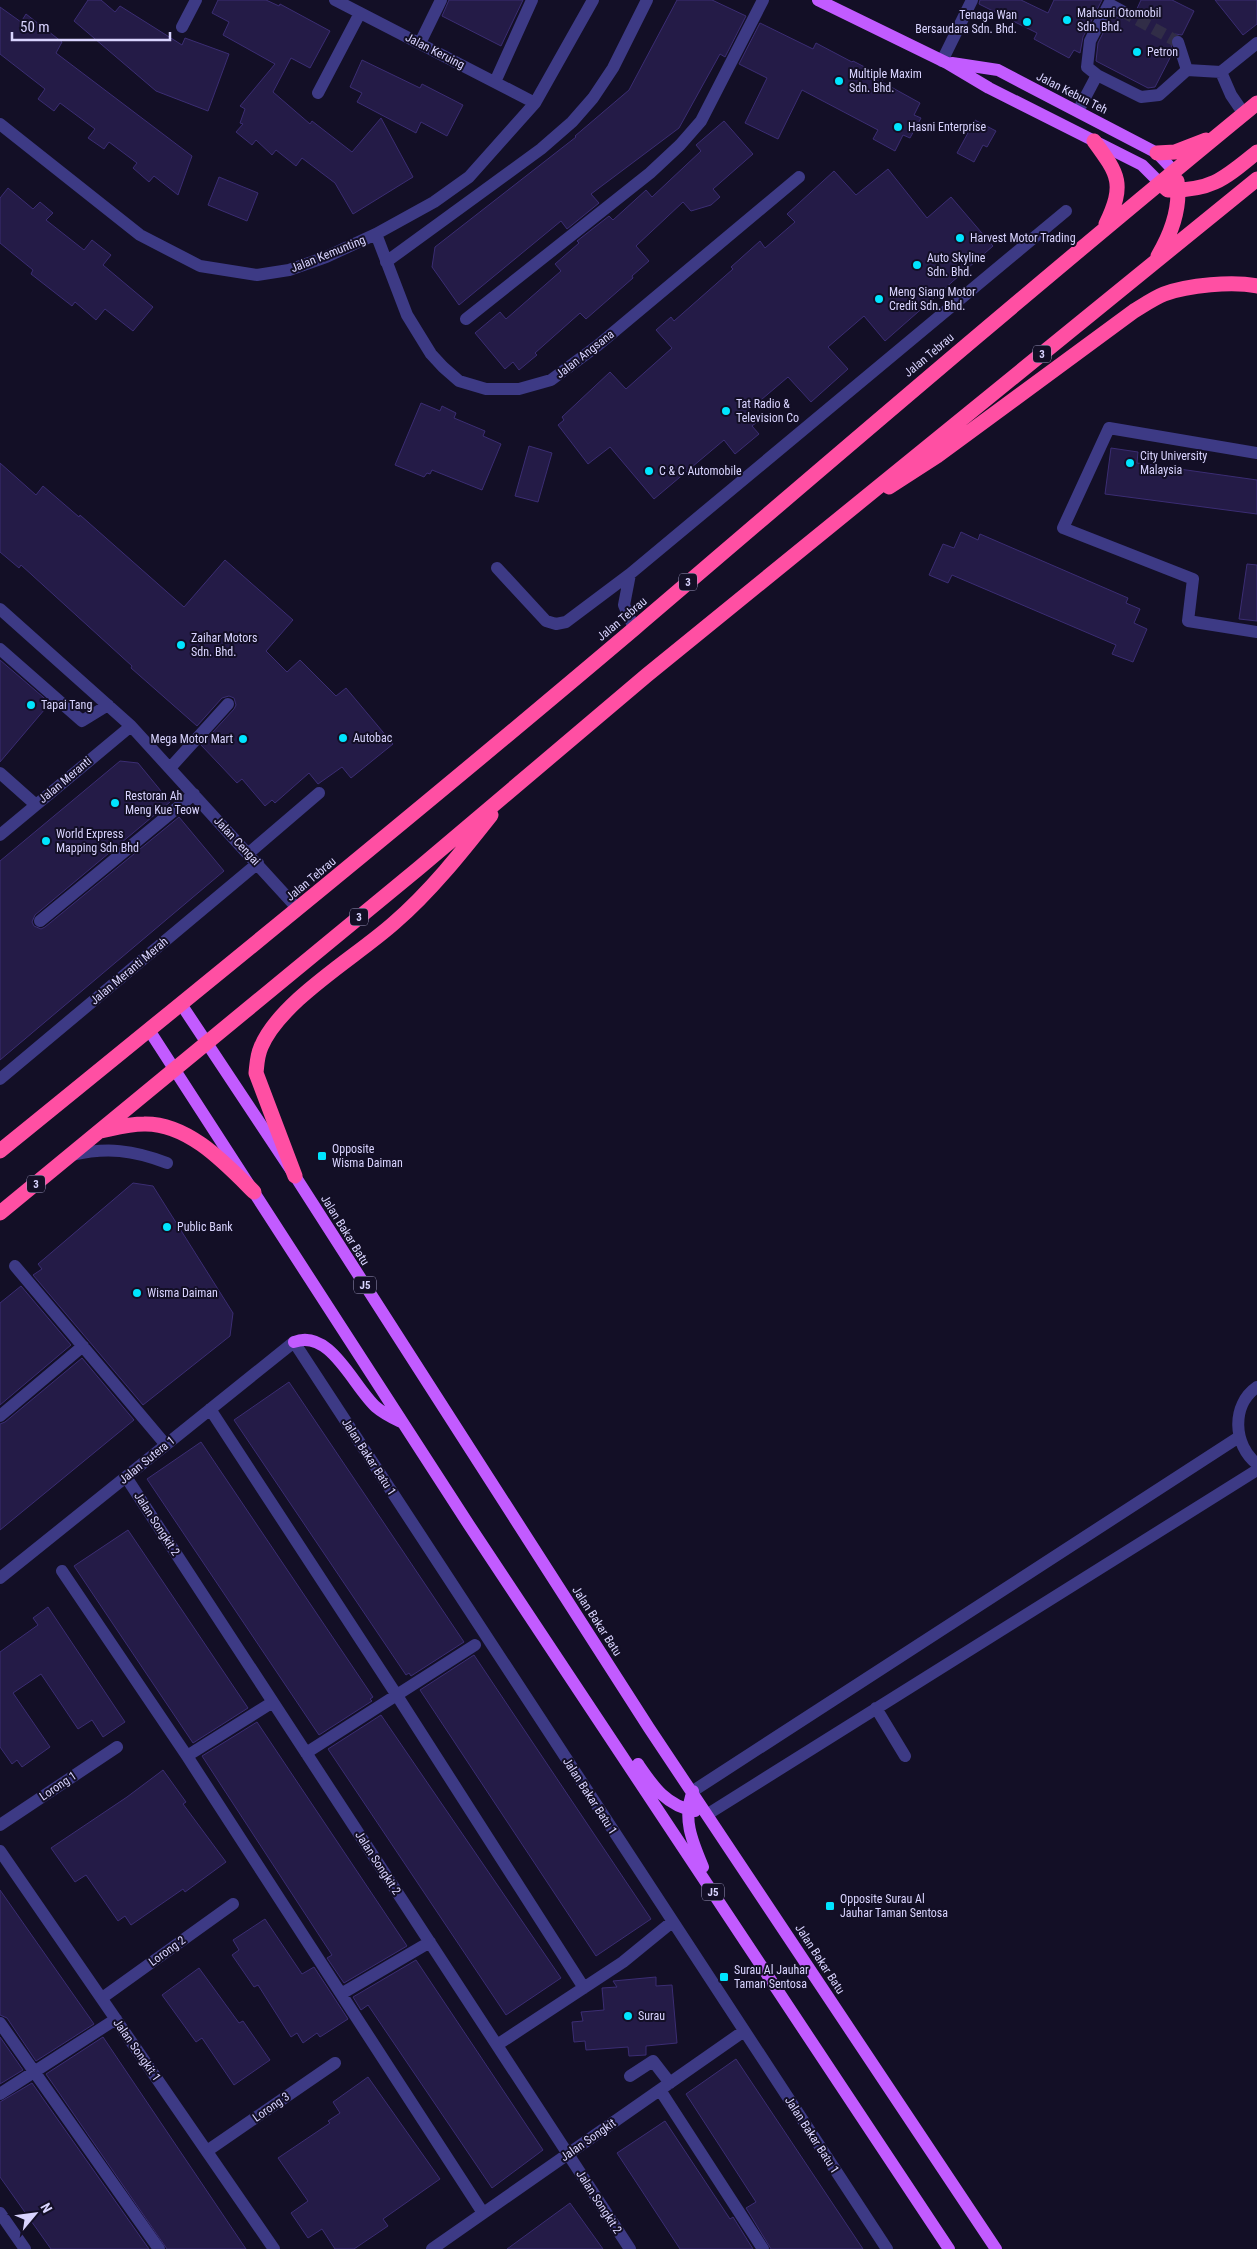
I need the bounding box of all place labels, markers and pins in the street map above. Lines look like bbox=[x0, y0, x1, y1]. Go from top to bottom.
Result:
place label: Mahsuri Otomobil Sdn. Bhd. bbox=[1077, 6, 1161, 34]
place label: Tenaga Wan Bersaudara Sdn. Bhd. bbox=[915, 8, 1017, 36]
marker: Mahsuri Otomobil Sdn. Bhd. bbox=[1061, 14, 1073, 26]
marker: Tenaga Wan Bersaudara Sdn. Bhd. bbox=[1021, 16, 1033, 28]
place label: Petron bbox=[1147, 45, 1178, 59]
marker: Petron bbox=[1131, 46, 1143, 58]
place label: Multiple Maxim Sdn. Bhd. bbox=[849, 67, 922, 95]
marker: Multiple Maxim Sdn. Bhd. bbox=[833, 75, 845, 87]
place label: Hasni Enterprise bbox=[908, 120, 986, 134]
marker: Hasni Enterprise bbox=[892, 121, 904, 133]
place label: Harvest Motor Trading bbox=[970, 231, 1076, 245]
marker: Harvest Motor Trading bbox=[954, 232, 966, 244]
place label: Auto Skyline Sdn. Bhd. bbox=[927, 251, 986, 279]
marker: Auto Skyline Sdn. Bhd. bbox=[911, 259, 923, 271]
place label: Meng Siang Motor Credit Sdn. Bhd. bbox=[889, 285, 976, 313]
marker: Meng Siang Motor Credit Sdn. Bhd. bbox=[873, 293, 885, 305]
place label: Tat Radio & Television Co bbox=[736, 397, 799, 425]
marker: Tat Radio & Television Co bbox=[720, 405, 732, 417]
place label: City University Malaysia bbox=[1140, 449, 1207, 477]
marker: City University Malaysia bbox=[1124, 457, 1136, 469]
place label: C & C Automobile bbox=[659, 464, 742, 478]
marker: C & C Automobile bbox=[643, 465, 655, 477]
place label: Zaihar Motors Sdn. Bhd. bbox=[191, 631, 257, 659]
marker: Zaihar Motors Sdn. Bhd. bbox=[175, 639, 187, 651]
place label: Tapai Tang bbox=[41, 698, 92, 712]
marker: Tapai Tang bbox=[25, 699, 37, 711]
place label: Autobac bbox=[353, 731, 393, 745]
place label: Mega Motor Mart bbox=[151, 732, 233, 746]
marker: Autobac bbox=[337, 732, 349, 744]
marker: Mega Motor Mart bbox=[237, 733, 249, 745]
place label: Restoran Ah Meng Kue Teow bbox=[125, 789, 200, 817]
marker: Restoran Ah Meng Kue Teow bbox=[109, 797, 121, 809]
place label: World Express Mapping Sdn Bhd bbox=[56, 827, 139, 855]
marker: World Express Mapping Sdn Bhd bbox=[40, 835, 52, 847]
place label: Opposite Wisma Daiman bbox=[332, 1142, 403, 1170]
marker: Opposite Wisma Daiman bbox=[316, 1150, 328, 1162]
place label: Public Bank bbox=[177, 1220, 233, 1234]
marker: Public Bank bbox=[161, 1221, 173, 1233]
place label: Wisma Daiman bbox=[147, 1286, 218, 1300]
marker: Wisma Daiman bbox=[131, 1287, 143, 1299]
place label: Opposite Surau Al Jauhar Taman Sentosa bbox=[840, 1892, 948, 1920]
marker: Opposite Surau Al Jauhar Taman Sentosa bbox=[824, 1900, 836, 1912]
place label: Surau Al Jauhar Taman Sentosa bbox=[734, 1963, 809, 1991]
marker: Surau Al Jauhar Taman Sentosa bbox=[718, 1971, 730, 1983]
place label: Surau bbox=[638, 2009, 665, 2023]
marker: Surau bbox=[622, 2010, 634, 2022]

